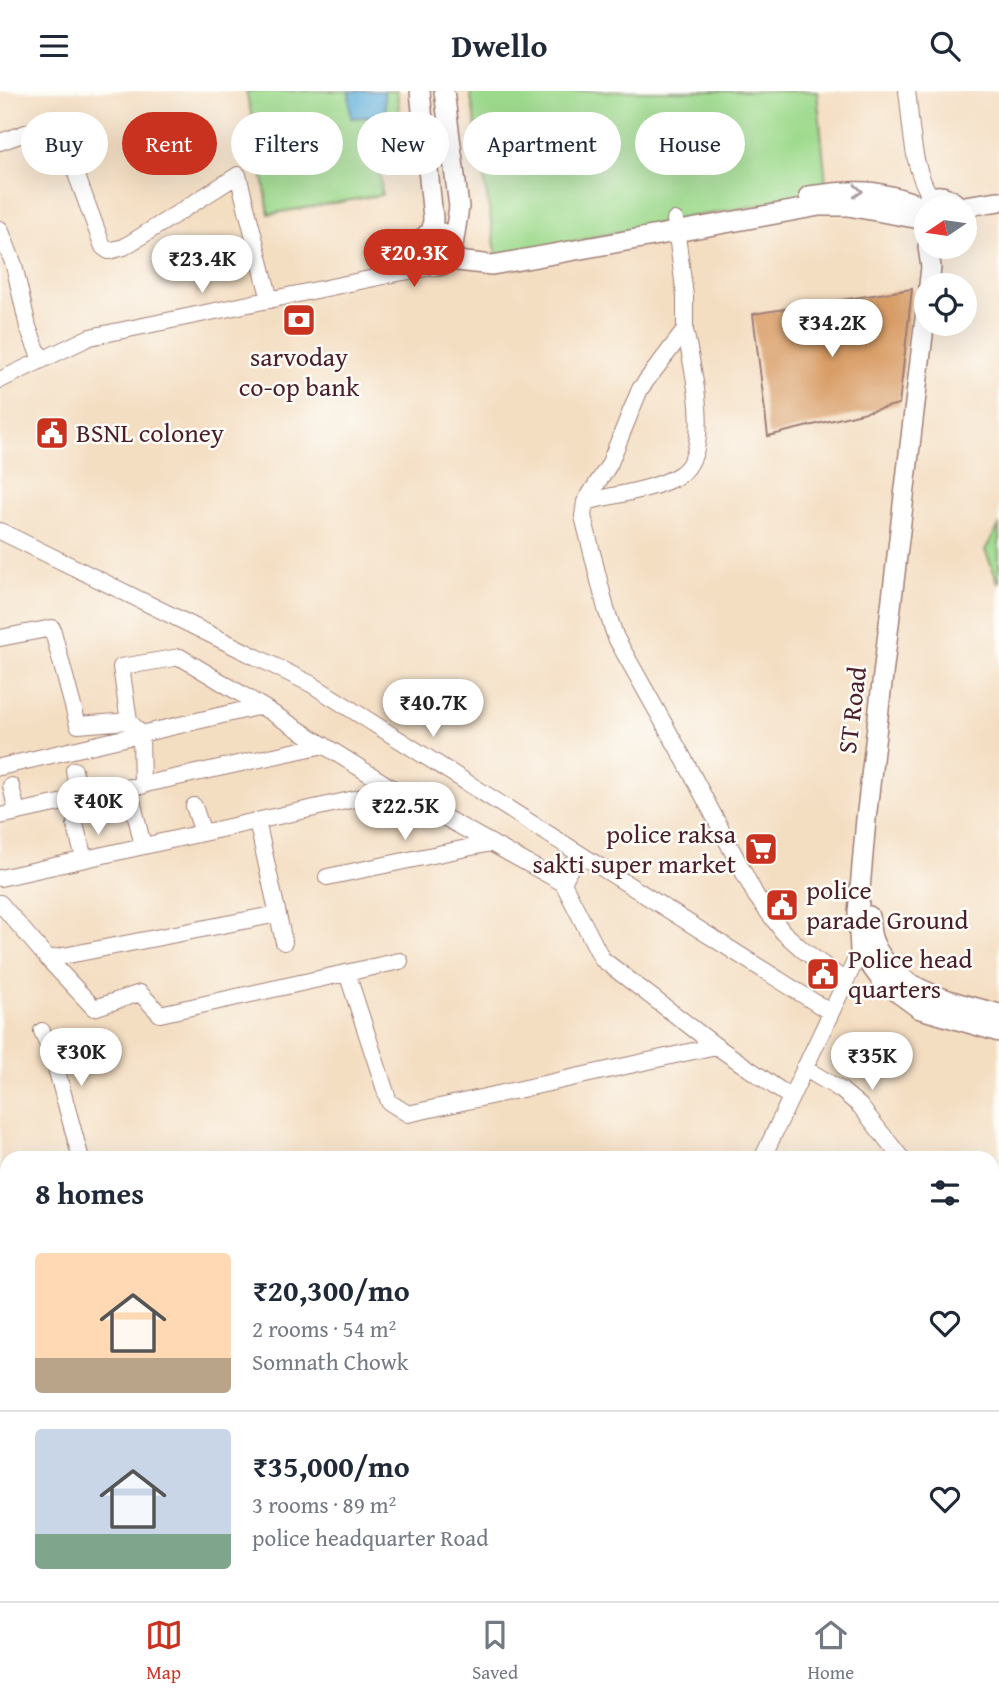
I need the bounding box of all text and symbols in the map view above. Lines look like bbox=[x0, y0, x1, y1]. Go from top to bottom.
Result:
text: Dwello bbox=[452, 22, 547, 69]
icon: menu bbox=[35, 27, 73, 65]
icon: search bbox=[926, 27, 964, 65]
chip: Buy bbox=[21, 112, 108, 175]
chip: Rent bbox=[122, 112, 217, 175]
chip: Filters bbox=[231, 112, 343, 175]
chip: New bbox=[357, 112, 449, 175]
chip: Apartment bbox=[463, 112, 621, 175]
chip: House bbox=[635, 112, 745, 175]
one-way arrow bbox=[853, 184, 864, 199]
north arrow bbox=[914, 196, 976, 259]
map controls bbox=[914, 196, 977, 336]
pin: ₹20.3K bbox=[357, 229, 471, 289]
pin: ₹23.4K bbox=[145, 235, 259, 295]
text: ₹20.3K bbox=[380, 235, 448, 268]
text: ₹23.4K bbox=[168, 241, 236, 274]
button: locate bbox=[914, 273, 977, 336]
pin: ₹34.2K bbox=[775, 299, 889, 359]
bank icon: sarvoday co-op bank bbox=[280, 301, 318, 339]
text: ₹34.2K bbox=[798, 305, 866, 338]
place label: sarvoday co-op bank bbox=[239, 337, 360, 406]
place label: BSNL coloney bbox=[76, 413, 224, 452]
public building icon: BSNL coloney bbox=[33, 414, 71, 452]
street label: ST Road bbox=[827, 664, 876, 756]
pin: ₹40.7K bbox=[376, 679, 490, 739]
text: ₹40.7K bbox=[399, 685, 467, 718]
pin: ₹40K bbox=[57, 777, 139, 837]
text: ₹40K bbox=[73, 783, 123, 816]
pin: ₹22.5K bbox=[348, 783, 462, 842]
text: ₹22.5K bbox=[371, 788, 439, 821]
place label: police raksa sakti super market bbox=[533, 814, 737, 883]
supermarket icon: police raksa sakti super market bbox=[742, 830, 780, 868]
place label: police parade Ground bbox=[806, 870, 968, 939]
public building icon: police parade Ground bbox=[763, 886, 801, 924]
place label: Police head quarters bbox=[848, 939, 972, 1008]
public building icon: Police head quarters bbox=[804, 955, 842, 993]
pin: ₹30K bbox=[40, 1028, 122, 1088]
pin: ₹35K bbox=[831, 1033, 913, 1092]
text: ₹30K bbox=[56, 1034, 106, 1067]
text: ₹35K bbox=[847, 1038, 897, 1071]
text: 8 homes bbox=[35, 1171, 144, 1215]
icon: filters bbox=[926, 1174, 964, 1212]
text: ₹20,300/mo bbox=[252, 1268, 410, 1312]
icon: home bbox=[91, 1281, 175, 1365]
icon: heart bbox=[926, 1304, 964, 1342]
text: 2 rooms · 54 m² bbox=[252, 1312, 396, 1345]
text: Somnath Chowk bbox=[252, 1345, 408, 1378]
text: ₹35,000/mo bbox=[252, 1444, 410, 1488]
icon: home bbox=[91, 1457, 175, 1541]
icon: heart bbox=[926, 1480, 964, 1518]
text: 3 rooms · 89 m² bbox=[252, 1488, 396, 1521]
text: police headquarter Road bbox=[252, 1521, 488, 1554]
tab: Map bbox=[145, 1616, 183, 1686]
tab: Saved bbox=[472, 1616, 518, 1686]
tab: Home bbox=[808, 1616, 854, 1686]

